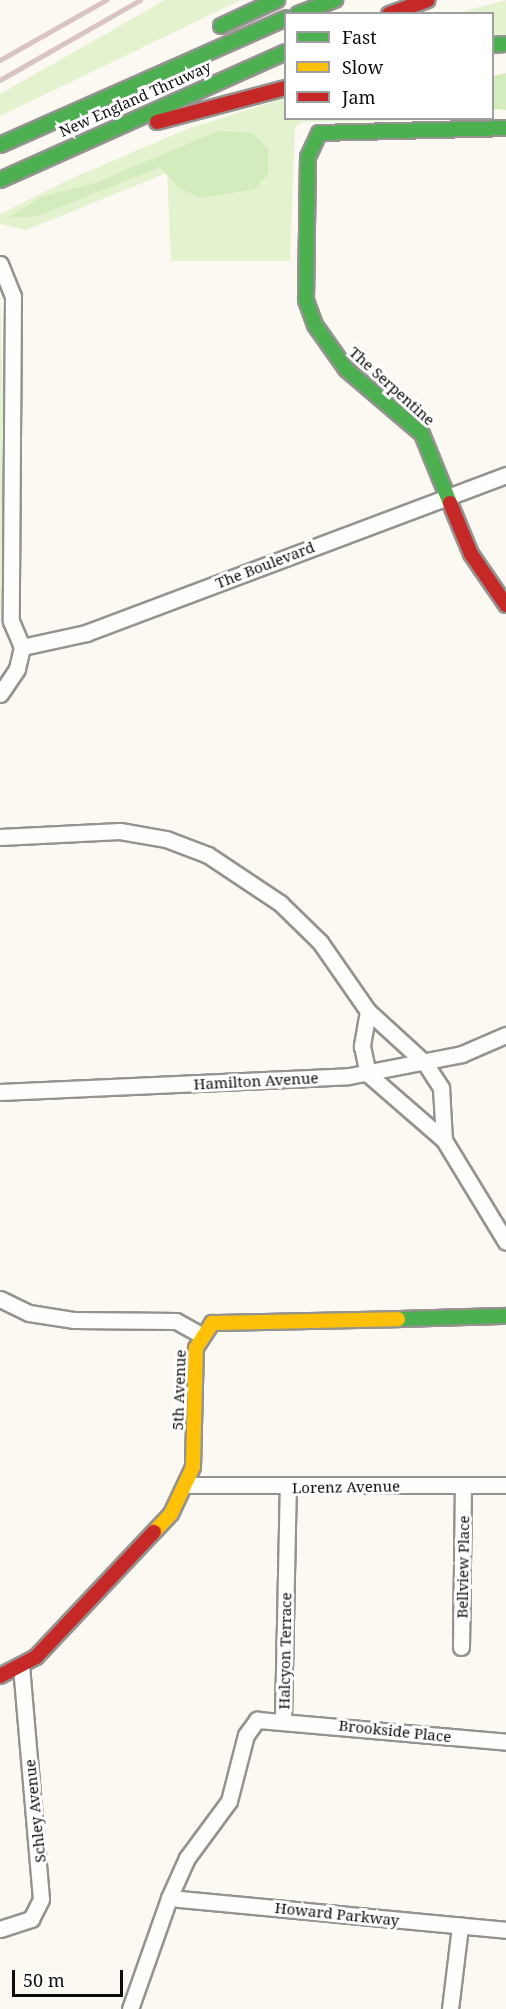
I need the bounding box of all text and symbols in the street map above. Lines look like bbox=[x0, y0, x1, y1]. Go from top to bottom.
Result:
legend bbox=[284, 12, 494, 120]
text: Fast bbox=[342, 25, 377, 49]
text: Slow bbox=[342, 55, 383, 79]
street label: New England Thruway bbox=[56, 57, 214, 141]
text: Jam bbox=[342, 85, 376, 109]
street label: The Serpentine bbox=[346, 343, 438, 429]
street label: The Boulevard bbox=[213, 538, 317, 592]
street label: Hamilton Avenue bbox=[193, 1069, 319, 1093]
street label: 5th Avenue bbox=[169, 1349, 189, 1431]
street label: Lorenz Avenue bbox=[292, 1477, 400, 1497]
street label: Bellview Place bbox=[453, 1515, 473, 1619]
street label: Halcyon Terrace bbox=[275, 1592, 295, 1710]
street label: Brookside Place bbox=[338, 1716, 452, 1746]
street label: Schley Avenue bbox=[21, 1758, 49, 1864]
street label: Howard Parkway bbox=[274, 1899, 400, 1929]
scale bar bbox=[15, 1958, 126, 1996]
text: 50 m bbox=[23, 1968, 65, 1992]

